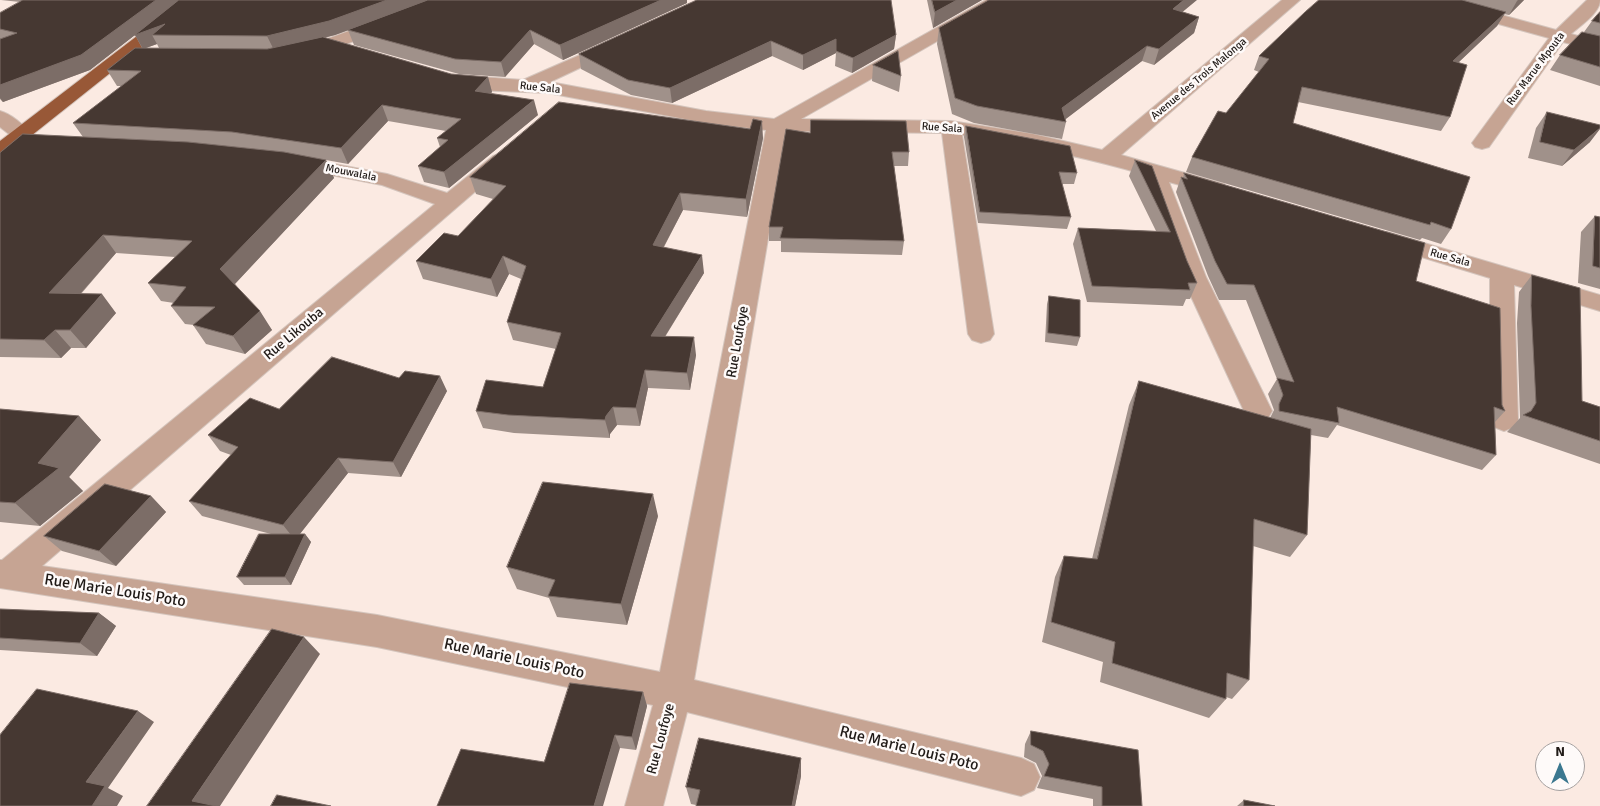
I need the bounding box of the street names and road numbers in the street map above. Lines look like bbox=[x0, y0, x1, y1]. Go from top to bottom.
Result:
street label: Rue Marue Mpouta bbox=[1504, 30, 1568, 108]
street label: Avenue des Trois Malonga bbox=[1149, 35, 1249, 123]
street label: Rue Sala bbox=[519, 79, 561, 97]
street label: Rue Sala bbox=[921, 120, 963, 136]
street label: Mouwalala bbox=[324, 162, 378, 184]
street label: Rue Sala bbox=[1429, 246, 1471, 270]
street label: Rue Likouba bbox=[261, 304, 327, 364]
street label: Rue Loufoye bbox=[723, 305, 753, 379]
street label: Rue Marie Louis Poto bbox=[43, 570, 187, 612]
street label: Rue Marie Louis Poto bbox=[442, 635, 586, 683]
street label: Rue Loufoye bbox=[643, 702, 679, 776]
street label: Rue Marie Louis Poto bbox=[837, 722, 981, 776]

